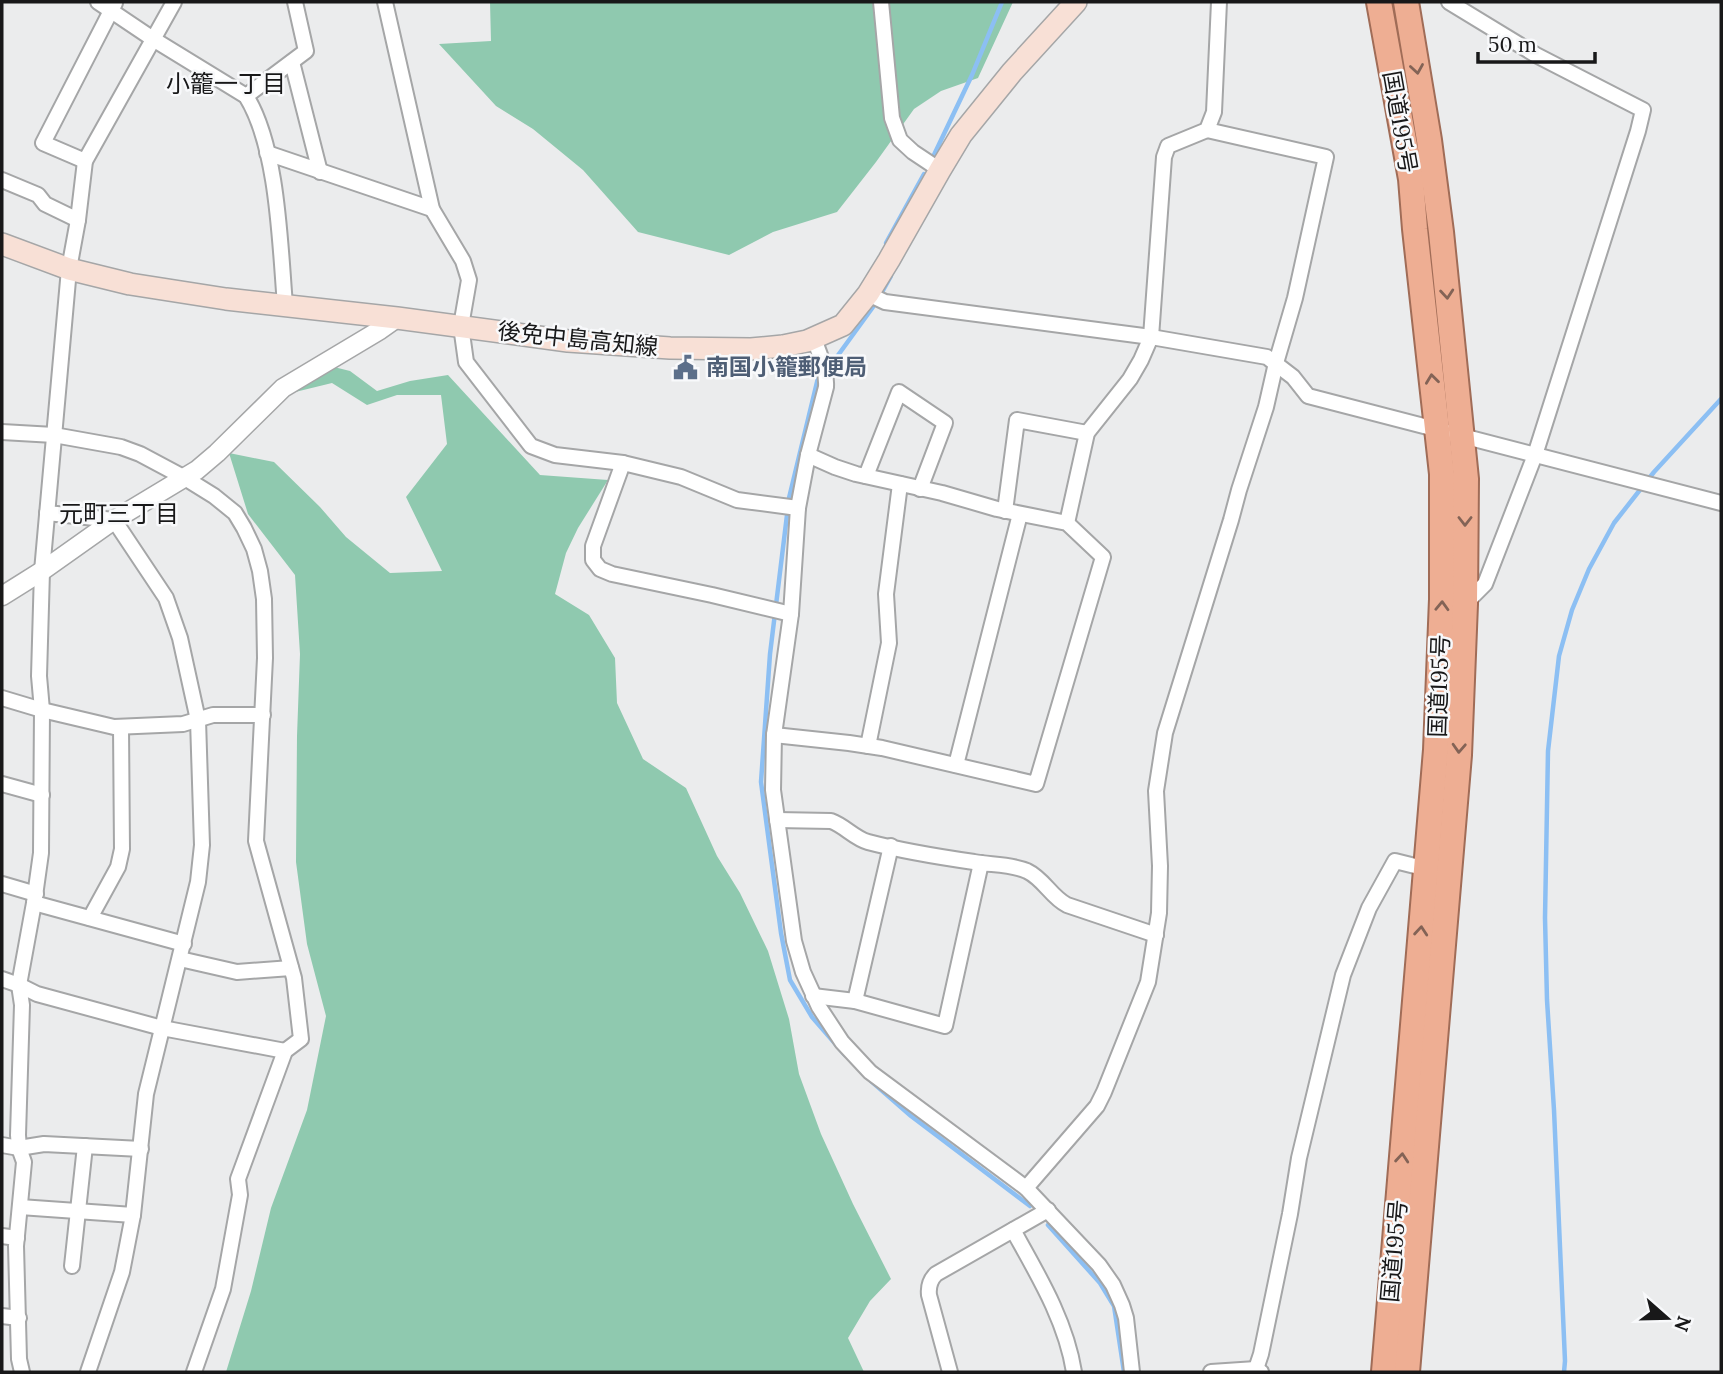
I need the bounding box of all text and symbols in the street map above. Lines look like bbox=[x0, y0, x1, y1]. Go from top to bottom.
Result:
scale bar bbox=[1478, 21, 1595, 65]
text: 50 m bbox=[1488, 31, 1537, 58]
one-way arrow bbox=[1409, 63, 1424, 75]
district label: 小籠一丁目 bbox=[166, 68, 286, 99]
street label: 国道195号 bbox=[1377, 69, 1424, 175]
one-way arrow bbox=[1439, 289, 1454, 300]
street label: 後免中島高知線 bbox=[496, 316, 660, 361]
place label: 南国小籠郵便局 bbox=[706, 352, 867, 381]
public building icon: 南国小籠郵便局 bbox=[672, 353, 700, 381]
one-way arrow bbox=[1425, 374, 1440, 385]
district label: 元町三丁目 bbox=[59, 498, 179, 529]
one-way arrow bbox=[1457, 516, 1473, 527]
one-way arrow bbox=[1434, 601, 1449, 612]
street label: 国道195号 bbox=[1422, 634, 1455, 738]
one-way arrow bbox=[1452, 743, 1467, 754]
one-way arrow bbox=[1413, 925, 1428, 936]
one-way arrow bbox=[1394, 1152, 1409, 1163]
street label: 国道195号 bbox=[1375, 1198, 1412, 1304]
north arrow bbox=[1632, 1283, 1702, 1353]
text: N bbox=[1669, 1313, 1697, 1335]

